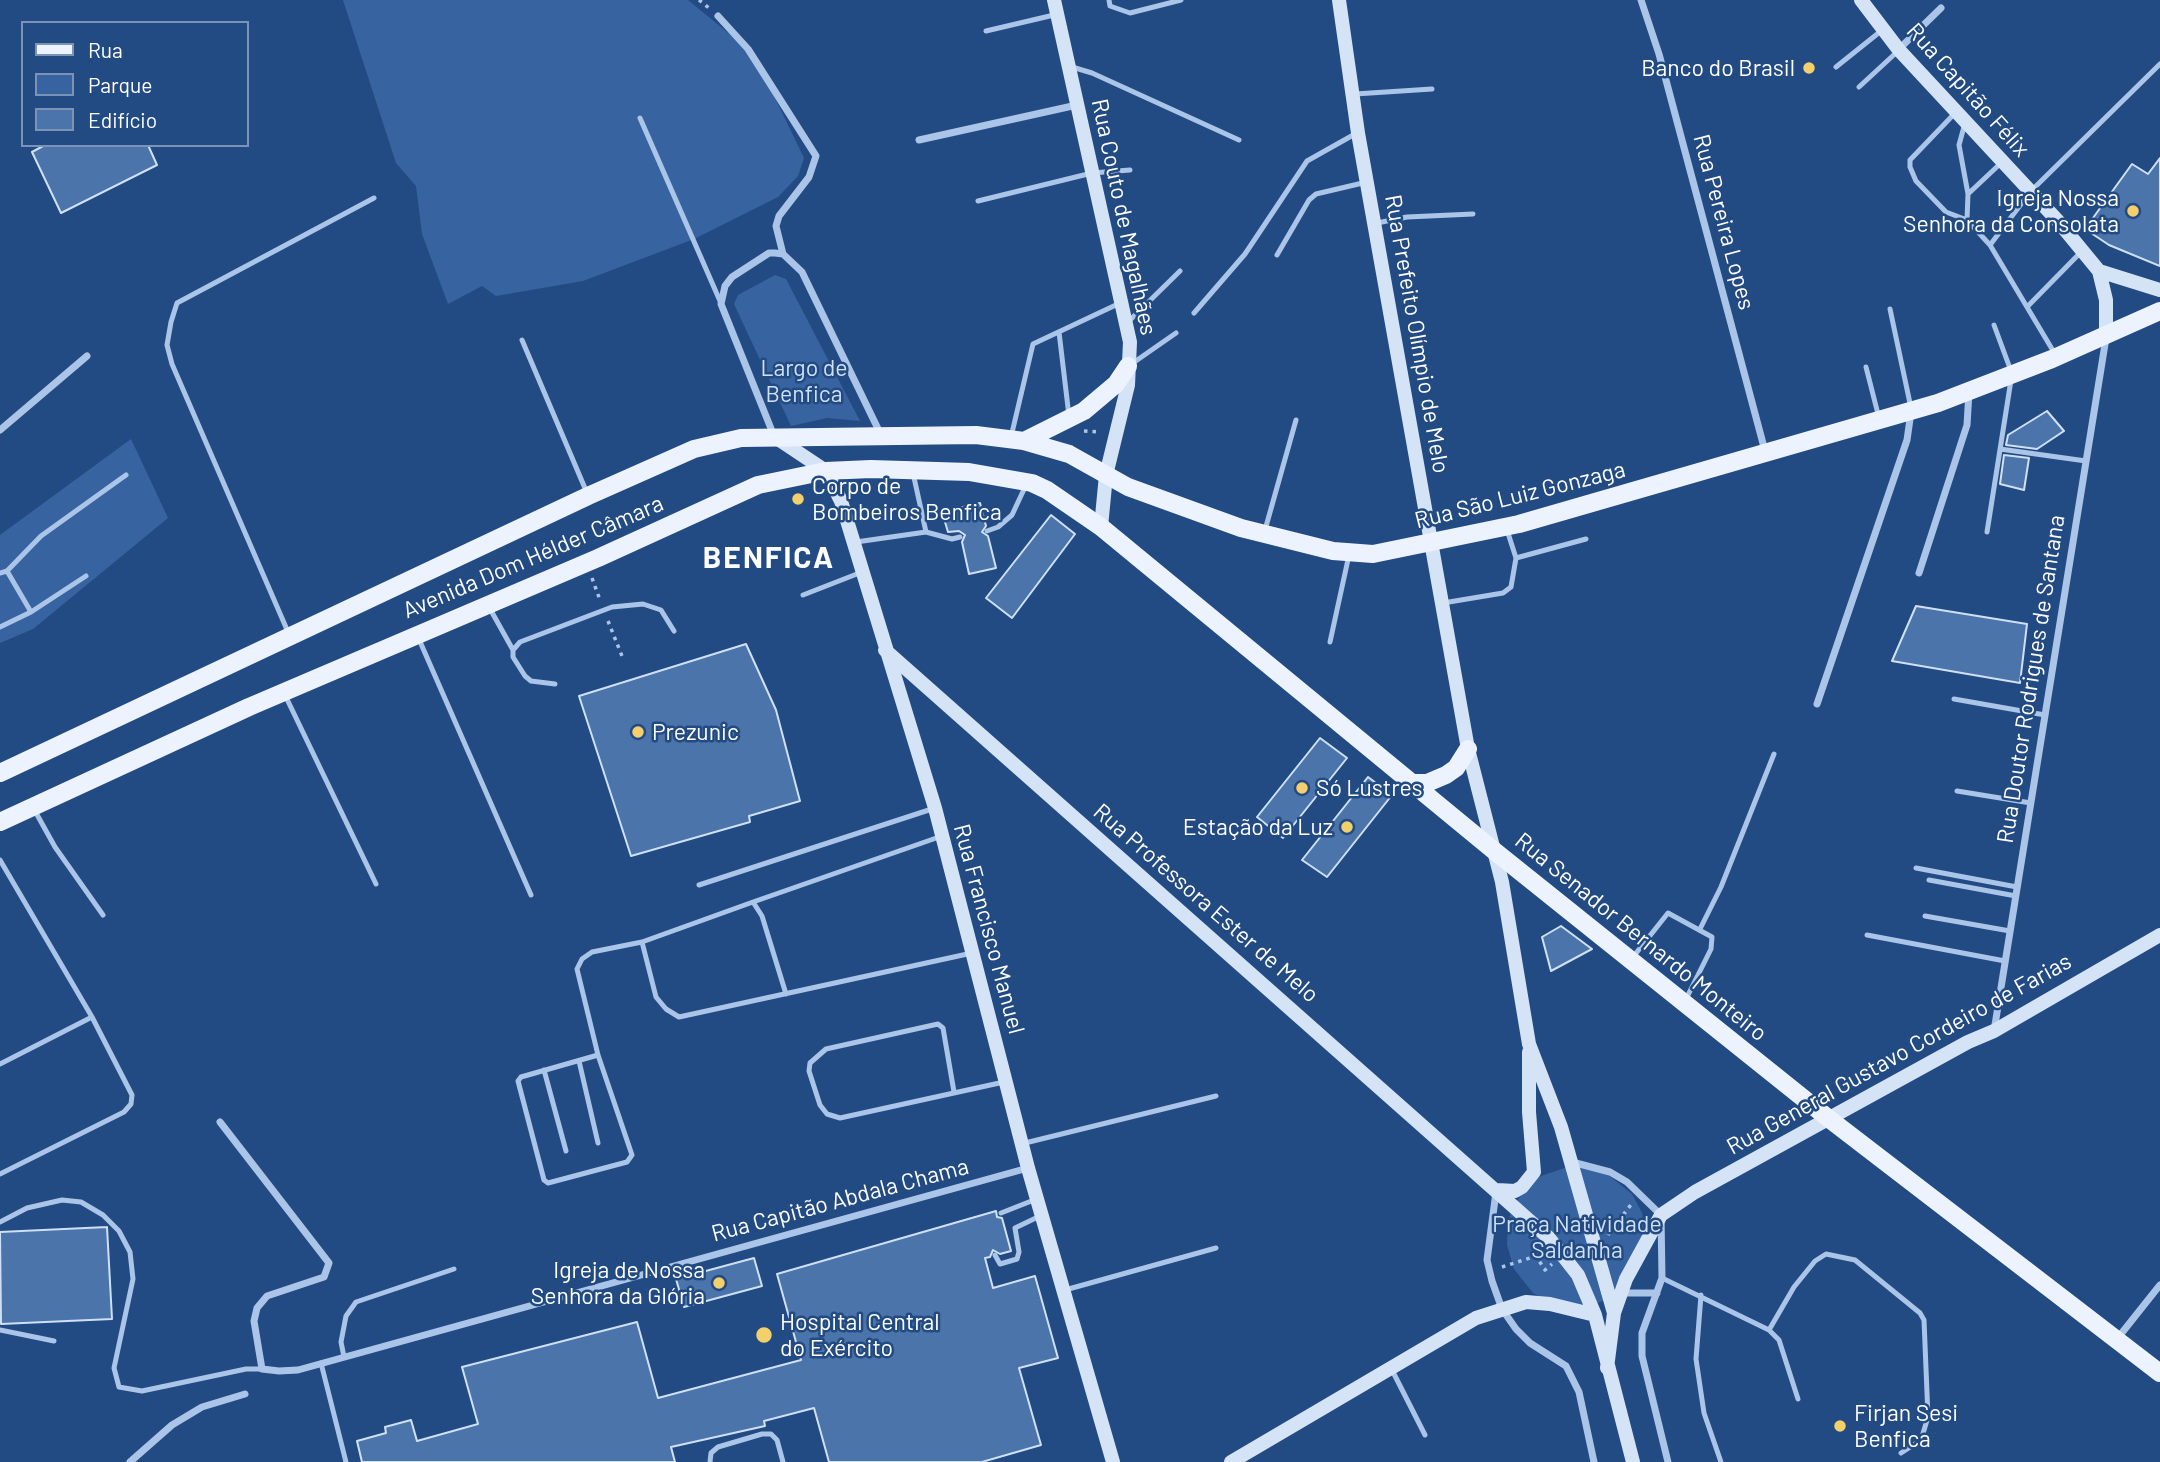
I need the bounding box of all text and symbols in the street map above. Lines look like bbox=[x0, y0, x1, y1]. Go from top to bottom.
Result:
street label: Rua Capitão Félix bbox=[1901, 17, 2035, 163]
legend bbox=[21, 21, 248, 147]
text: Rua bbox=[88, 37, 123, 62]
place label: Banco do Brasil bbox=[1641, 54, 1795, 82]
marker: Banco do Brasil bbox=[1801, 60, 1817, 76]
text: Parque bbox=[88, 72, 153, 97]
street label: Rua Couto de Magalhães bbox=[1085, 96, 1163, 338]
text: Edifício bbox=[88, 107, 157, 132]
street label: Rua Pereira Lopes bbox=[1687, 131, 1761, 313]
place label: Igreja Nossa Senhora da Consolata bbox=[1903, 184, 2119, 238]
street label: Rua Prefeito Olímpio de Melo bbox=[1379, 193, 1455, 475]
marker: Igreja Nossa Senhora da Consolata bbox=[2125, 203, 2141, 219]
park label: Largo de Benfica bbox=[760, 354, 848, 408]
street label: Rua São Luiz Gonzaga bbox=[1412, 455, 1628, 535]
place label: Corpo de Bombeiros Benfica bbox=[812, 472, 1002, 526]
street label: Avenida Dom Hélder Câmara bbox=[399, 490, 667, 624]
marker: Corpo de Bombeiros Benfica bbox=[790, 491, 806, 507]
street label: Rua Doutor Rodrigues de Santana bbox=[1991, 513, 2071, 845]
district label: BENFICA bbox=[704, 540, 834, 576]
place label: Prezunic bbox=[652, 718, 739, 746]
marker: Prezunic bbox=[630, 724, 646, 740]
place label: Só Lustres bbox=[1316, 774, 1423, 802]
marker: Só Lustres bbox=[1294, 780, 1310, 796]
street label: Rua Professora Ester de Melo bbox=[1088, 798, 1324, 1008]
place label: Estação da Luz bbox=[1183, 813, 1333, 841]
marker: Estação da Luz bbox=[1339, 819, 1355, 835]
street label: Rua Francisco Manuel bbox=[948, 821, 1030, 1037]
street label: Rua Senador Bernardo Monteiro bbox=[1509, 827, 1773, 1047]
street label: Rua General Gustavo Cordeiro de Farias bbox=[1722, 947, 2076, 1161]
street label: Rua Capitão Abdala Chama bbox=[708, 1152, 972, 1248]
park label: Praça Natividade Saldanha bbox=[1492, 1210, 1662, 1264]
place label: Igreja de Nossa Senhora da Glória bbox=[531, 1256, 705, 1310]
marker: Igreja de Nossa Senhora da Glória bbox=[711, 1275, 727, 1291]
place label: Hospital Central do Exército bbox=[780, 1308, 940, 1362]
marker: Hospital Central do Exército bbox=[754, 1325, 774, 1345]
place label: Firjan Sesi Benfica bbox=[1854, 1399, 1958, 1453]
marker: Firjan Sesi Benfica bbox=[1832, 1418, 1848, 1434]

